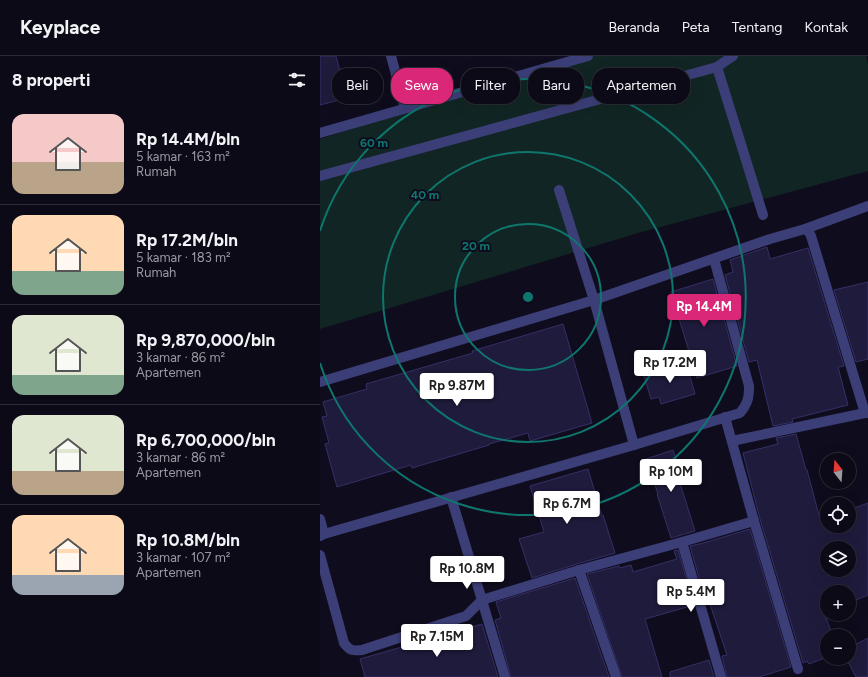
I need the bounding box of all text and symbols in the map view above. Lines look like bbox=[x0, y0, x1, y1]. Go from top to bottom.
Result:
text: Keyplace bbox=[20, 16, 100, 39]
text: Beranda bbox=[608, 19, 660, 36]
text: Peta bbox=[682, 19, 710, 36]
text: Tentang bbox=[732, 19, 782, 36]
text: Kontak bbox=[804, 19, 848, 36]
chip: Beli bbox=[332, 68, 383, 104]
chip: Sewa bbox=[391, 68, 453, 104]
chip: Filter bbox=[461, 68, 520, 104]
chip: Baru bbox=[528, 68, 584, 104]
chip: Apartemen bbox=[592, 68, 690, 104]
icon: filters bbox=[286, 69, 308, 91]
text: 8 properti bbox=[12, 70, 90, 90]
text: Rp 14.4M/bln bbox=[136, 129, 240, 149]
icon: home bbox=[44, 130, 92, 178]
text: 60 m bbox=[360, 136, 388, 150]
text: 5 kamar · 163 m² bbox=[136, 149, 230, 164]
text: Rumah bbox=[136, 164, 176, 179]
text: 40 m bbox=[411, 188, 439, 202]
text: Rp 17.2M/bln bbox=[136, 230, 238, 250]
icon: home bbox=[44, 231, 92, 279]
text: 20 m bbox=[462, 239, 490, 253]
text: 5 kamar · 183 m² bbox=[136, 250, 231, 265]
text: Rumah bbox=[136, 265, 176, 280]
centre of rings bbox=[521, 290, 535, 304]
pin: Rp 14.4M bbox=[663, 294, 745, 328]
text: Rp 14.4M bbox=[676, 299, 732, 314]
text: Rp 9,870,000/bln bbox=[136, 330, 275, 350]
icon: home bbox=[44, 331, 92, 379]
text: 3 kamar · 86 m² bbox=[136, 350, 225, 365]
pin: Rp 17.2M bbox=[629, 350, 711, 384]
text: Rp 17.2M bbox=[643, 355, 697, 370]
text: Apartemen bbox=[136, 365, 201, 380]
pin: Rp 9.87M bbox=[416, 373, 498, 407]
text: Rp 9.87M bbox=[429, 378, 485, 393]
text: Rp 6,700,000/bln bbox=[136, 430, 276, 450]
icon: home bbox=[44, 431, 92, 479]
text: 3 kamar · 86 m² bbox=[136, 450, 225, 465]
north arrow bbox=[820, 453, 856, 489]
map controls bbox=[820, 453, 856, 665]
pin: Rp 10M bbox=[638, 459, 704, 493]
text: Rp 10M bbox=[649, 464, 693, 479]
text: Apartemen bbox=[136, 465, 201, 480]
pin: Rp 6.7M bbox=[530, 491, 604, 525]
text: Rp 6.7M bbox=[543, 496, 591, 511]
button: locate bbox=[820, 497, 856, 533]
text: Rp 10.8M/bln bbox=[136, 530, 240, 550]
icon: home bbox=[44, 531, 92, 579]
button: layers bbox=[820, 541, 856, 577]
text: 3 kamar · 107 m² bbox=[136, 550, 231, 565]
pin: Rp 10.8M bbox=[426, 556, 508, 590]
text: Rp 10.8M bbox=[439, 561, 495, 576]
text: Apartemen bbox=[136, 565, 201, 580]
pin: Rp 5.4M bbox=[654, 579, 728, 613]
text: Rp 5.4M bbox=[666, 584, 716, 599]
button: + bbox=[820, 585, 856, 621]
pin: Rp 7.15M bbox=[396, 624, 478, 658]
text: Rp 7.15M bbox=[410, 629, 464, 644]
button: − bbox=[820, 629, 856, 665]

